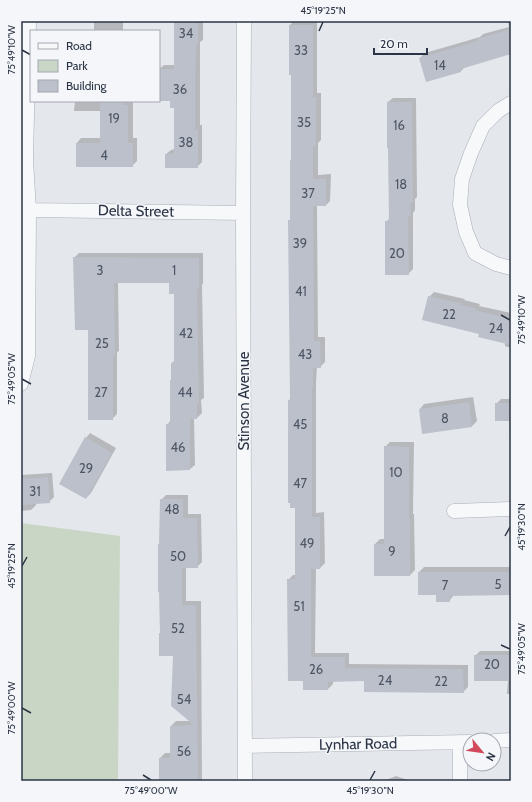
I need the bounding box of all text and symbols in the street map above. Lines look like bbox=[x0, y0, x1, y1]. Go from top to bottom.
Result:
text: 45°19'25"N bbox=[300, 4, 346, 17]
text: 75°49'10"W bbox=[5, 25, 18, 75]
house number: 34 bbox=[179, 25, 194, 41]
legend bbox=[30, 30, 160, 102]
scale bar bbox=[374, 30, 427, 56]
text: 20 m bbox=[380, 36, 408, 51]
text: Road bbox=[66, 38, 92, 53]
house number: 33 bbox=[294, 42, 308, 58]
house number: 14 bbox=[434, 57, 446, 73]
text: Park bbox=[66, 58, 88, 73]
text: Building bbox=[66, 78, 108, 93]
house number: 36 bbox=[173, 81, 187, 97]
house number: 19 bbox=[108, 110, 120, 126]
house number: 35 bbox=[297, 114, 311, 130]
house number: 16 bbox=[393, 117, 405, 133]
house number: 38 bbox=[179, 134, 194, 150]
house number: 4 bbox=[100, 147, 108, 163]
house number: 18 bbox=[395, 176, 407, 192]
house number: 37 bbox=[301, 185, 315, 201]
street label: Delta Street bbox=[98, 201, 174, 221]
house number: 39 bbox=[293, 235, 307, 251]
house number: 20 bbox=[389, 245, 405, 261]
house number: 3 bbox=[96, 262, 104, 278]
house number: 1 bbox=[172, 262, 176, 278]
house number: 41 bbox=[295, 283, 307, 299]
text: 75°49'10"W bbox=[515, 295, 528, 345]
house number: 22 bbox=[442, 306, 456, 322]
house number: 24 bbox=[489, 320, 504, 336]
house number: 42 bbox=[179, 325, 193, 341]
house number: 25 bbox=[95, 335, 109, 351]
house number: 43 bbox=[298, 346, 312, 362]
street label: Stinson Avenue bbox=[235, 351, 253, 450]
text: 75°49'05"W bbox=[5, 353, 18, 405]
house number: 27 bbox=[94, 384, 108, 400]
house number: 44 bbox=[177, 384, 193, 400]
house number: 8 bbox=[441, 410, 449, 426]
house number: 45 bbox=[293, 416, 307, 432]
house number: 46 bbox=[171, 439, 185, 455]
house number: 29 bbox=[79, 460, 93, 476]
house number: 10 bbox=[389, 464, 403, 480]
house number: 47 bbox=[293, 475, 307, 491]
house number: 31 bbox=[29, 483, 41, 499]
house number: 48 bbox=[164, 501, 180, 517]
text: 45°19'30"N bbox=[515, 503, 528, 551]
house number: 49 bbox=[300, 535, 314, 551]
text: 45°19'25"N bbox=[5, 543, 18, 589]
house number: 9 bbox=[388, 543, 396, 559]
house number: 50 bbox=[170, 548, 186, 564]
house number: 5 bbox=[494, 576, 502, 592]
house number: 7 bbox=[442, 577, 449, 593]
house number: 51 bbox=[293, 598, 305, 614]
house number: 52 bbox=[171, 620, 185, 636]
text: 75°49'05"W bbox=[515, 623, 528, 675]
house number: 20 bbox=[484, 656, 500, 672]
house number: 26 bbox=[309, 661, 323, 677]
house number: 24 bbox=[378, 672, 393, 688]
house number: 22 bbox=[434, 673, 448, 689]
text: 75°49'00"W bbox=[5, 681, 18, 734]
house number: 54 bbox=[177, 691, 192, 707]
north arrow bbox=[462, 732, 502, 772]
street label: Lynhar Road bbox=[319, 734, 397, 754]
house number: 56 bbox=[177, 743, 191, 759]
text: N bbox=[483, 750, 499, 764]
text: 75°49'00"W bbox=[125, 784, 178, 797]
text: 45°19'30"N bbox=[346, 784, 394, 797]

